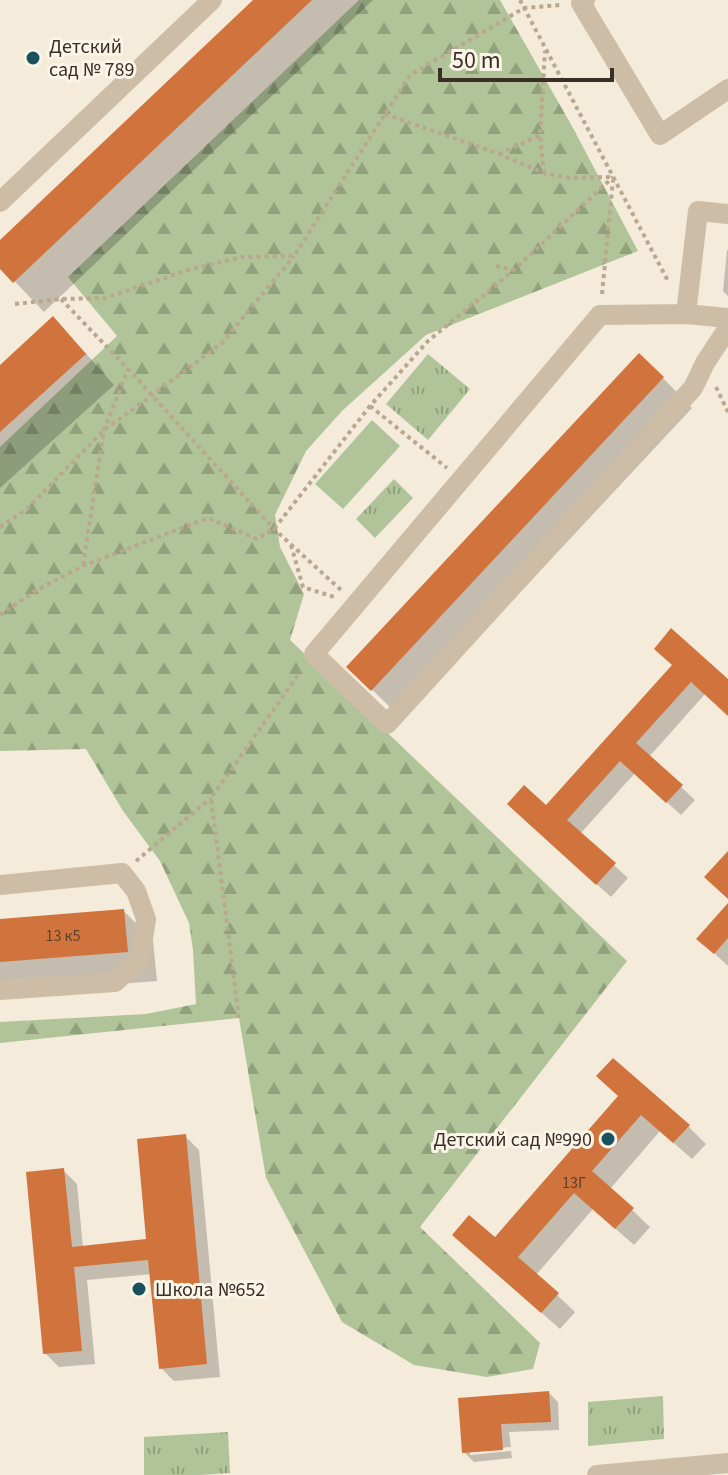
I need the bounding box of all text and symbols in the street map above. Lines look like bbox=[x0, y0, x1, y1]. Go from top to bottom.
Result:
scale bar bbox=[440, 32, 612, 82]
place label: Детский сад № 789 bbox=[49, 33, 134, 84]
text: 50 m bbox=[452, 43, 501, 78]
marker: Детский сад № 789 bbox=[24, 49, 42, 67]
house number: 13 к5 bbox=[46, 925, 81, 947]
place label: Детский сад №990 bbox=[433, 1126, 592, 1154]
marker: Детский сад №990 bbox=[599, 1130, 617, 1148]
house number: 13Г bbox=[562, 1172, 586, 1194]
place label: Школа №652 bbox=[155, 1276, 265, 1304]
marker: Школа №652 bbox=[130, 1280, 148, 1298]

